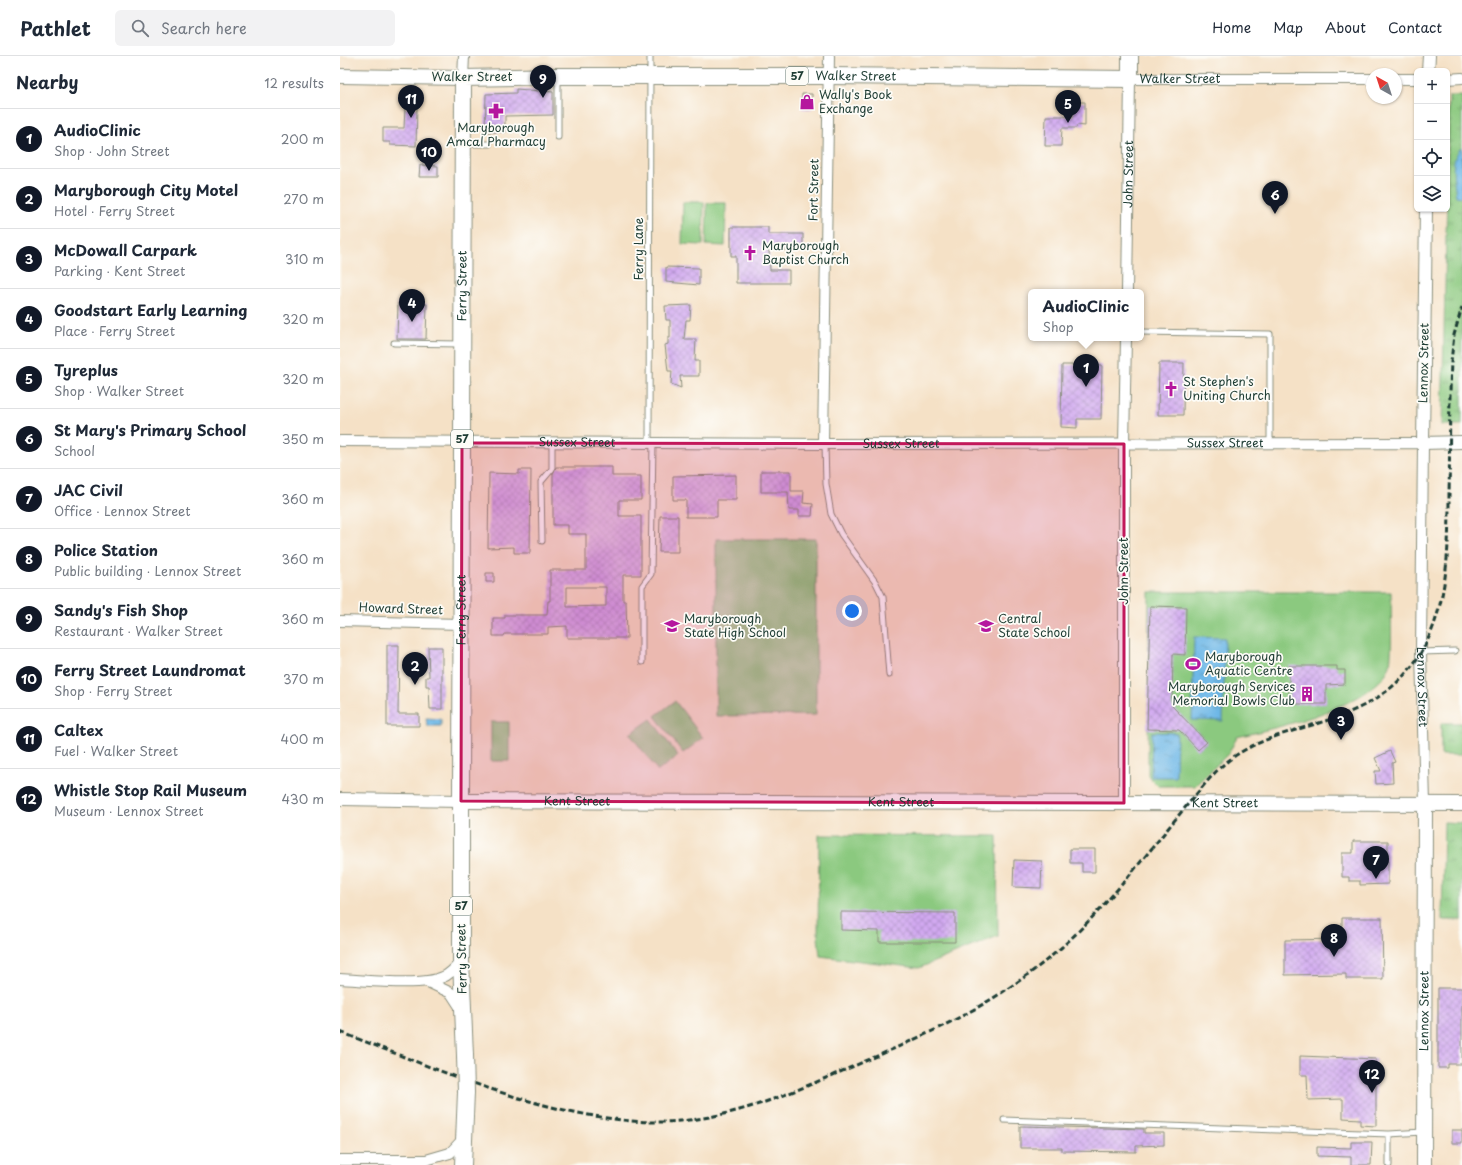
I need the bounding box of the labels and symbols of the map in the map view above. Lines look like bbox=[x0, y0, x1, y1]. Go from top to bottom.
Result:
pin: 9 bbox=[530, 65, 556, 98]
street label: Walker Street bbox=[815, 66, 897, 85]
street label: Walker Street bbox=[432, 67, 512, 85]
road number: 57 bbox=[786, 67, 808, 85]
north arrow bbox=[1366, 68, 1402, 104]
street label: Walker Street bbox=[1140, 69, 1221, 87]
pin: 11 bbox=[398, 85, 424, 118]
place label: Wally's Book Exchange bbox=[819, 85, 892, 117]
pin: 5 bbox=[1055, 90, 1081, 123]
shop icon: Wally's Book Exchange bbox=[798, 93, 816, 111]
pharmacy icon: Maryborough Amcal Pharmacy bbox=[487, 102, 505, 120]
place label: Maryborough Amcal Pharmacy bbox=[446, 118, 546, 150]
pin: 10 bbox=[416, 138, 442, 171]
street label: John Street bbox=[1118, 140, 1137, 208]
street label: Fort Street bbox=[803, 158, 823, 221]
pin: 6 bbox=[1262, 181, 1288, 214]
street label: Ferry Lane bbox=[629, 217, 647, 281]
place label: Maryborough Baptist Church bbox=[762, 236, 849, 268]
church icon: Maryborough Baptist Church bbox=[741, 244, 759, 262]
street label: Ferry Street bbox=[452, 251, 471, 322]
pin: 4 bbox=[399, 289, 425, 322]
street label: Lennox Street bbox=[1413, 323, 1433, 403]
pin: 1 bbox=[1073, 354, 1099, 387]
place label: St Stephen's Uniting Church bbox=[1183, 372, 1271, 404]
church icon: St Stephen's Uniting Church bbox=[1162, 380, 1180, 398]
road number: 57 bbox=[451, 430, 473, 448]
street label: Sussex Street bbox=[539, 432, 616, 451]
street label: Sussex Street bbox=[1187, 433, 1264, 451]
street label: Sussex Street bbox=[863, 434, 940, 452]
street label: John Street bbox=[1114, 537, 1132, 605]
street label: Ferry Street bbox=[451, 575, 470, 646]
street label: Howard Street bbox=[359, 598, 443, 618]
your location bbox=[842, 601, 862, 621]
place label: Maryborough State High School bbox=[684, 609, 786, 641]
place label: Central State School bbox=[998, 609, 1070, 641]
school or university icon: Maryborough State High School bbox=[663, 617, 681, 635]
school or university icon: Central State School bbox=[977, 617, 995, 635]
place label: Maryborough Aquatic Centre bbox=[1205, 647, 1292, 679]
street label: Lennox Street bbox=[1413, 647, 1433, 727]
pin: 2 bbox=[402, 652, 428, 685]
sports icon: Maryborough Aquatic Centre bbox=[1184, 655, 1202, 673]
place label: Maryborough Services Memorial Bowls Club bbox=[1168, 677, 1295, 709]
building icon: Maryborough Services Memorial Bowls Club bbox=[1298, 685, 1316, 703]
pin: 3 bbox=[1328, 707, 1354, 740]
street label: Kent Street bbox=[544, 791, 610, 809]
street label: Kent Street bbox=[868, 792, 934, 810]
street label: Kent Street bbox=[1192, 793, 1258, 811]
pin: 7 bbox=[1363, 846, 1389, 879]
road number: 57 bbox=[450, 897, 472, 915]
street label: Ferry Street bbox=[451, 923, 471, 995]
pin: 8 bbox=[1321, 924, 1347, 957]
street label: Lennox Street bbox=[1414, 971, 1433, 1051]
pin: 12 bbox=[1359, 1060, 1385, 1093]

